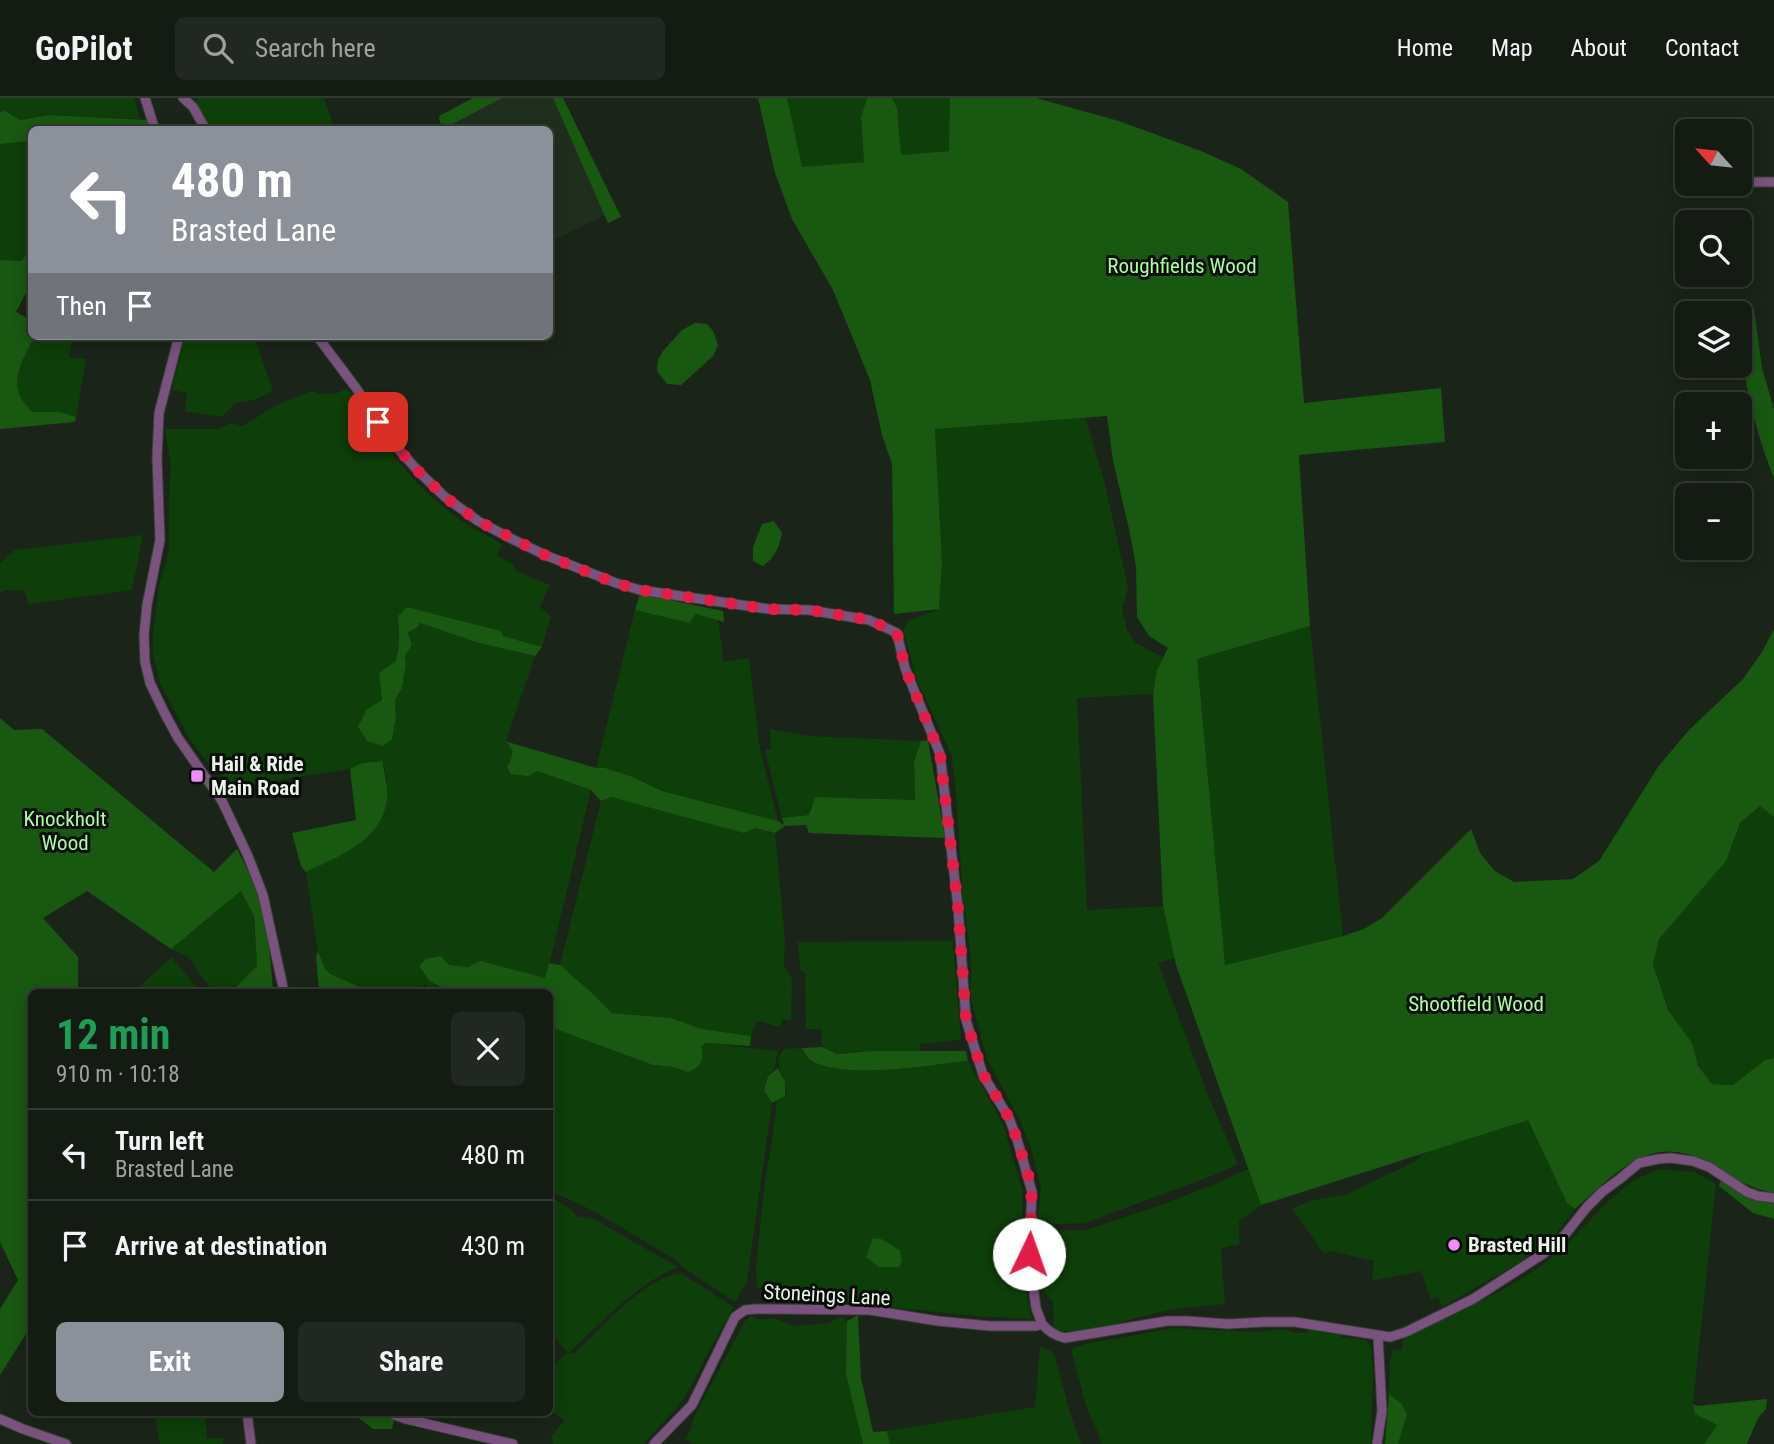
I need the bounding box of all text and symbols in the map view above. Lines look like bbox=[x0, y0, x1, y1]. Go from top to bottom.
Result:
search box bbox=[175, 17, 665, 80]
text: GoPilot bbox=[35, 29, 133, 68]
icon: search bbox=[199, 29, 237, 67]
text: Search here bbox=[255, 33, 376, 63]
text: Home bbox=[1397, 34, 1453, 62]
text: Map bbox=[1491, 34, 1533, 62]
text: About bbox=[1571, 34, 1627, 62]
text: Contact bbox=[1665, 34, 1739, 62]
north arrow bbox=[1675, 119, 1752, 196]
map controls bbox=[1675, 119, 1752, 560]
text: 480 m bbox=[171, 152, 293, 209]
icon: left bbox=[56, 154, 147, 245]
button: search bbox=[1675, 210, 1752, 287]
text: Brasted Lane bbox=[171, 211, 336, 249]
park label: Roughfields Wood bbox=[1107, 254, 1257, 278]
icon: arrive bbox=[121, 287, 159, 325]
text: Then bbox=[56, 291, 107, 321]
button: layers bbox=[1675, 301, 1752, 378]
pin bbox=[348, 392, 408, 452]
button: + bbox=[1675, 392, 1752, 469]
icon: arrive bbox=[359, 403, 397, 441]
button: − bbox=[1675, 483, 1752, 560]
place label: Hail & Ride Main Road bbox=[211, 752, 304, 800]
marker: Hail & Ride Main Road bbox=[189, 768, 205, 784]
park label: Knockholt Wood bbox=[24, 807, 106, 855]
park label: Shootfield Wood bbox=[1408, 992, 1544, 1016]
text: 12 min bbox=[56, 1010, 171, 1059]
button: close bbox=[451, 1012, 525, 1086]
text: 910 m · 10:18 bbox=[56, 1061, 180, 1088]
text: Turn left bbox=[115, 1126, 204, 1156]
icon: left bbox=[56, 1136, 94, 1174]
text: 480 m bbox=[461, 1140, 525, 1170]
text: Brasted Lane bbox=[115, 1156, 234, 1183]
position arrow bbox=[992, 1217, 1066, 1291]
icon: arrive bbox=[56, 1227, 94, 1265]
text: Arrive at destination bbox=[115, 1231, 327, 1261]
text: 430 m bbox=[461, 1231, 525, 1261]
place label: Brasted Hill bbox=[1468, 1233, 1566, 1257]
marker: Brasted Hill bbox=[1446, 1237, 1462, 1253]
street label: Stoneings Lane bbox=[763, 1280, 891, 1310]
button: Exit bbox=[56, 1322, 284, 1402]
button: Share bbox=[298, 1322, 525, 1402]

